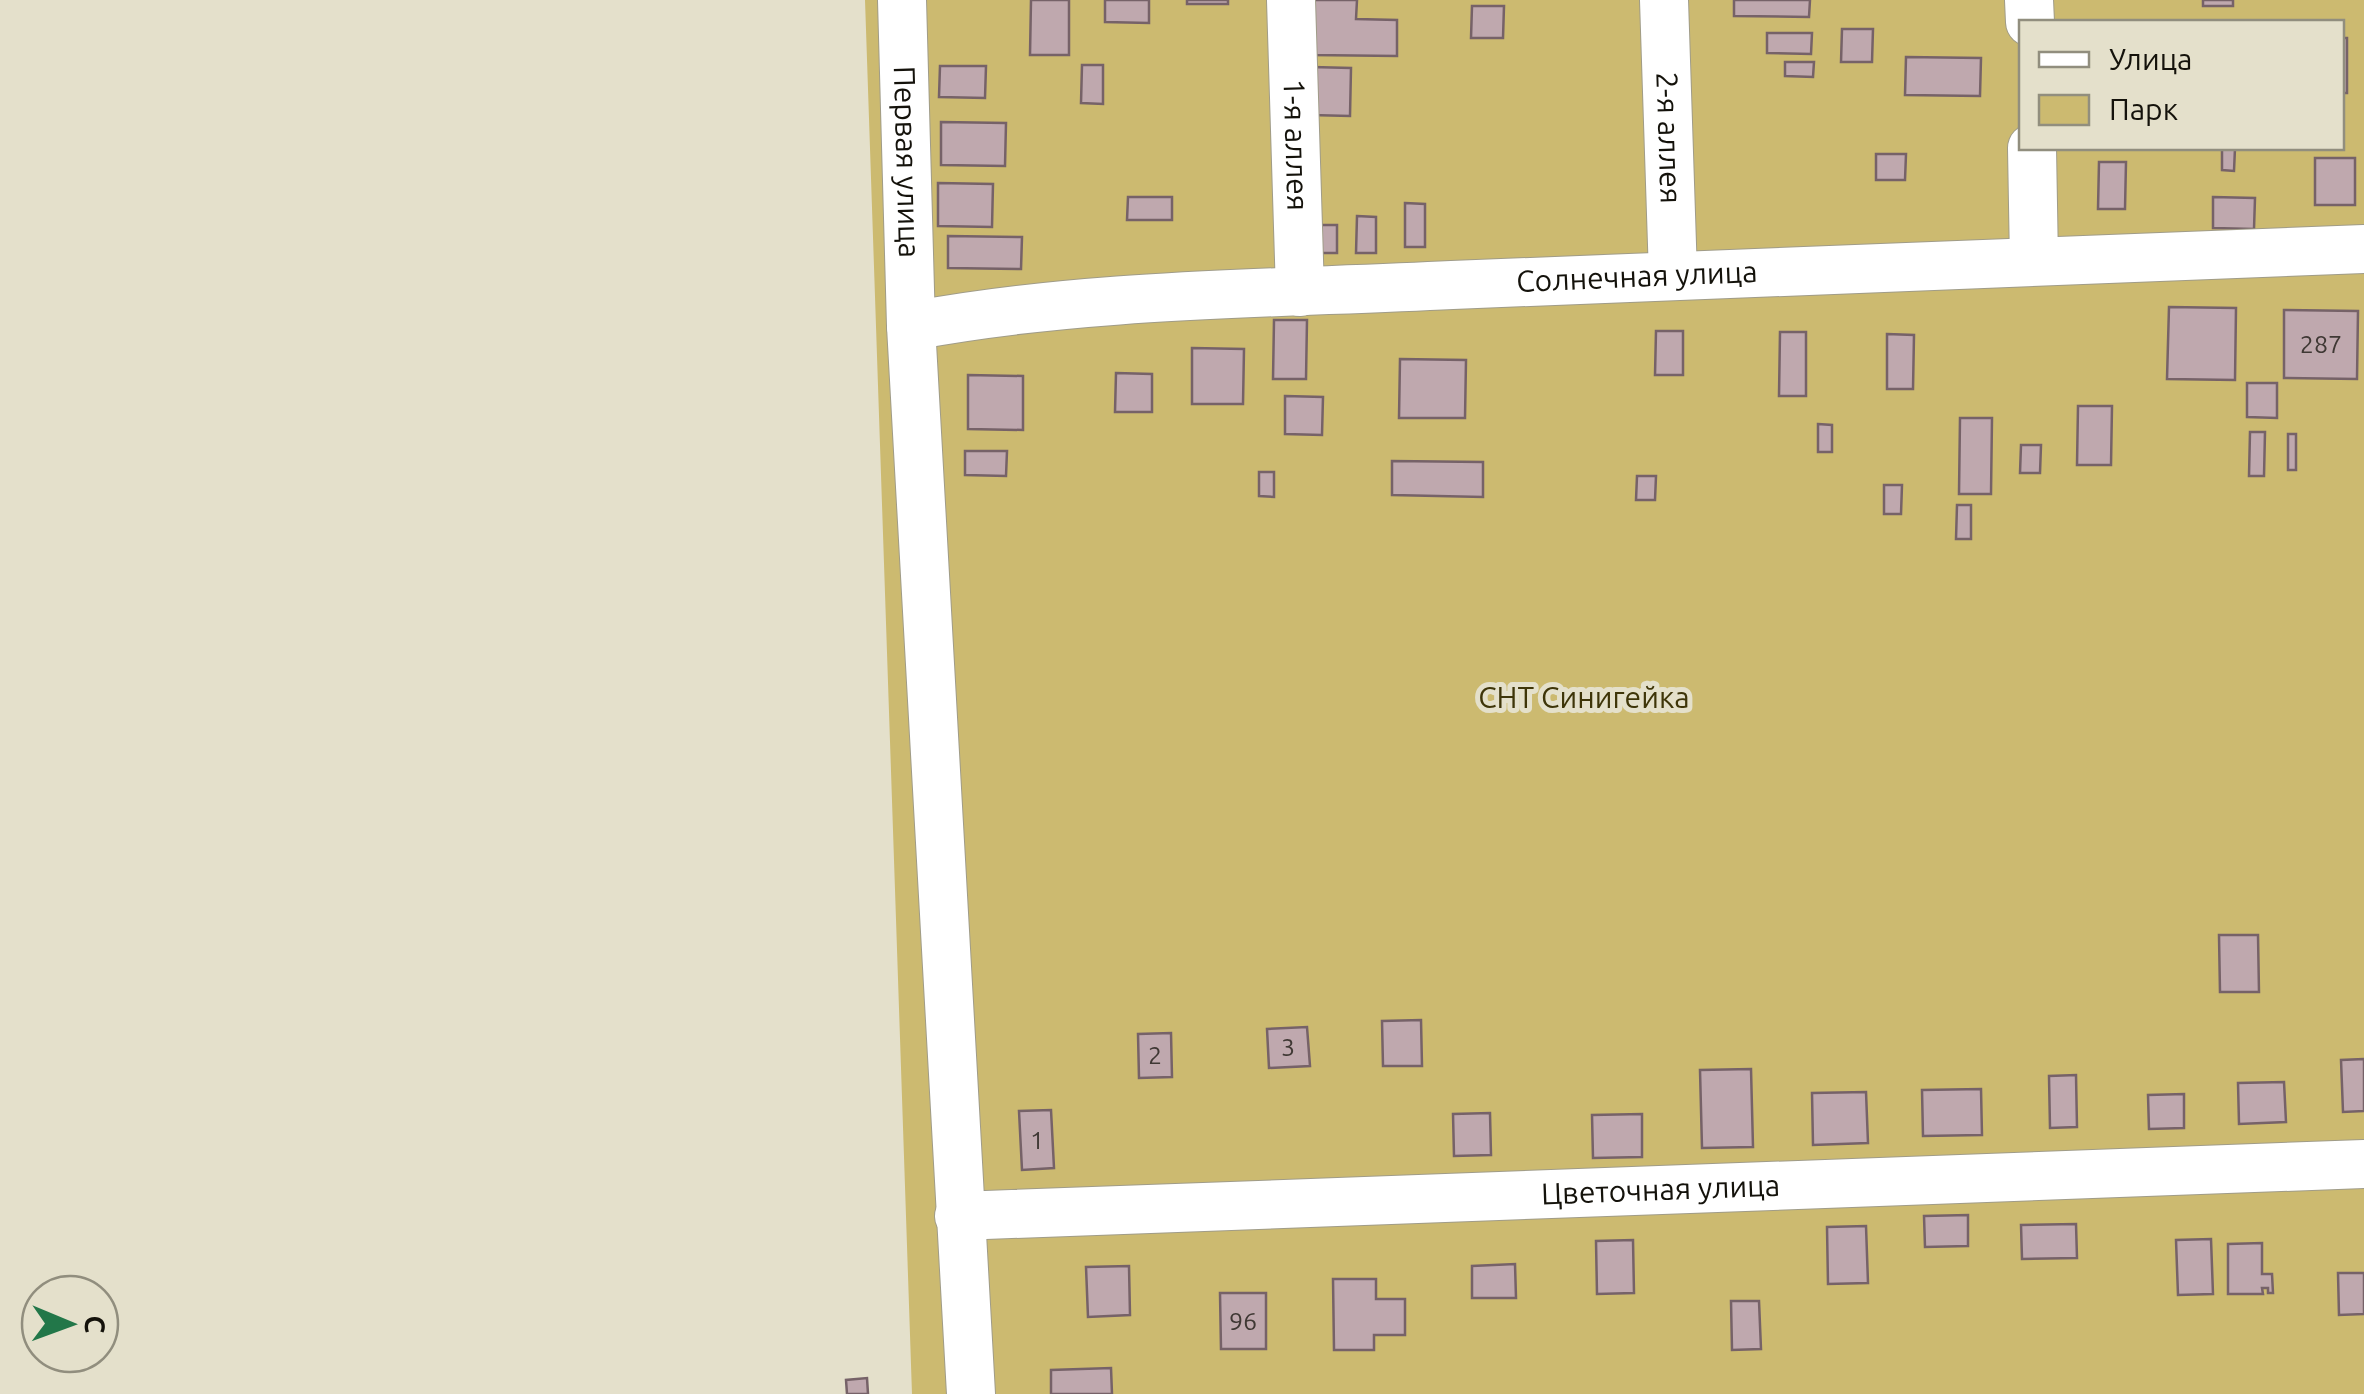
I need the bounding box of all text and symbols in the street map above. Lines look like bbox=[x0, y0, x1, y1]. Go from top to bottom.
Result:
legend bbox=[2019, 20, 2344, 150]
text: Улица bbox=[2109, 42, 2193, 76]
street label: Первая улица bbox=[888, 65, 927, 258]
street label: 2-я аллея bbox=[1650, 71, 1689, 204]
street label: 1-я аллея bbox=[1277, 78, 1315, 211]
text: Парк bbox=[2109, 92, 2178, 126]
street label: Солнечная улица bbox=[1515, 254, 1758, 298]
house number: 287 bbox=[2300, 330, 2342, 358]
park label: СНТ Синигейка bbox=[1478, 680, 1690, 714]
house number: 3 bbox=[1281, 1033, 1295, 1061]
house number: 2 bbox=[1148, 1041, 1162, 1069]
house number: 1 bbox=[1030, 1126, 1044, 1154]
street label: Цветочная улица bbox=[1540, 1168, 1781, 1210]
north arrow bbox=[20, 1274, 120, 1374]
house number: 96 bbox=[1229, 1307, 1257, 1335]
text: С bbox=[80, 1315, 111, 1334]

